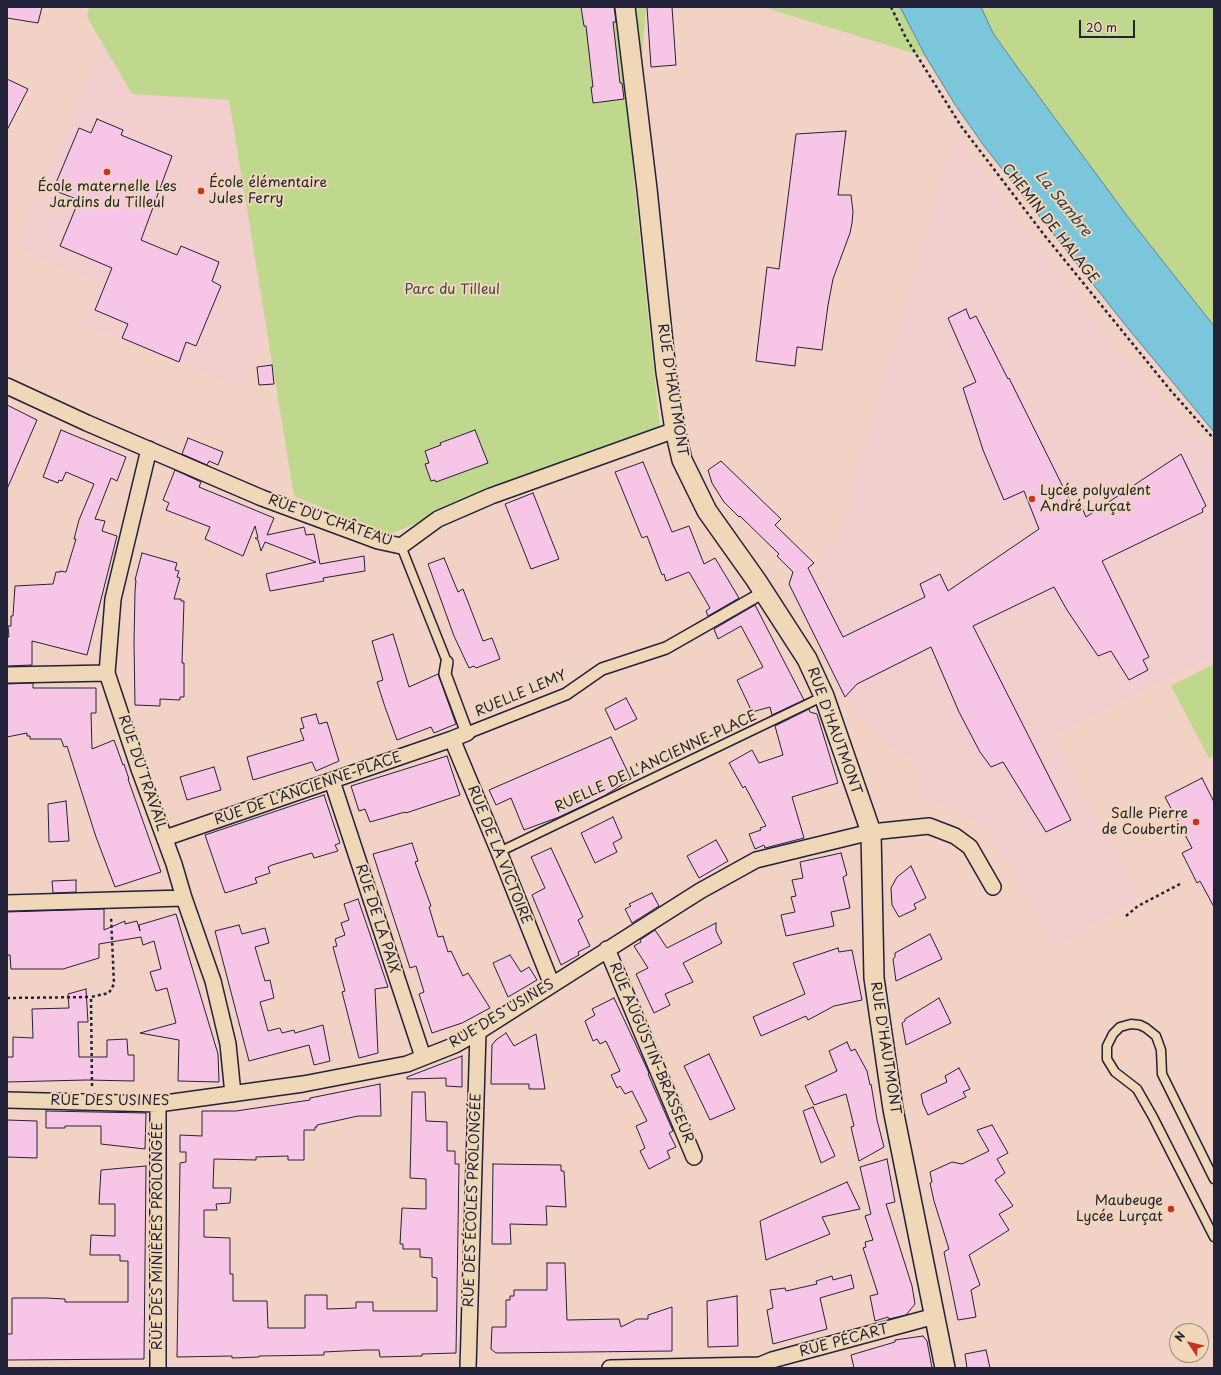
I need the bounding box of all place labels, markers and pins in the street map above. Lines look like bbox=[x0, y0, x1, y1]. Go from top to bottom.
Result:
marker: École maternelle Les Jardins du Tilleul bbox=[102, 167, 112, 177]
place label: École élémentaire Jules Ferry bbox=[209, 175, 327, 208]
place label: École maternelle Les Jardins du Tilleul bbox=[37, 179, 177, 212]
marker: École élémentaire Jules Ferry bbox=[196, 186, 206, 196]
place label: Lycée polyvalent André Lurçat bbox=[1040, 483, 1151, 516]
marker: Lycée polyvalent André Lurçat bbox=[1027, 494, 1037, 504]
place label: Salle Pierre de Coubertin bbox=[1102, 806, 1188, 838]
marker: Salle Pierre de Coubertin bbox=[1191, 817, 1201, 827]
place label: Maubeuge Lycée Lurçat bbox=[1076, 1193, 1163, 1226]
marker: Maubeuge Lycée Lurçat bbox=[1166, 1204, 1176, 1214]

